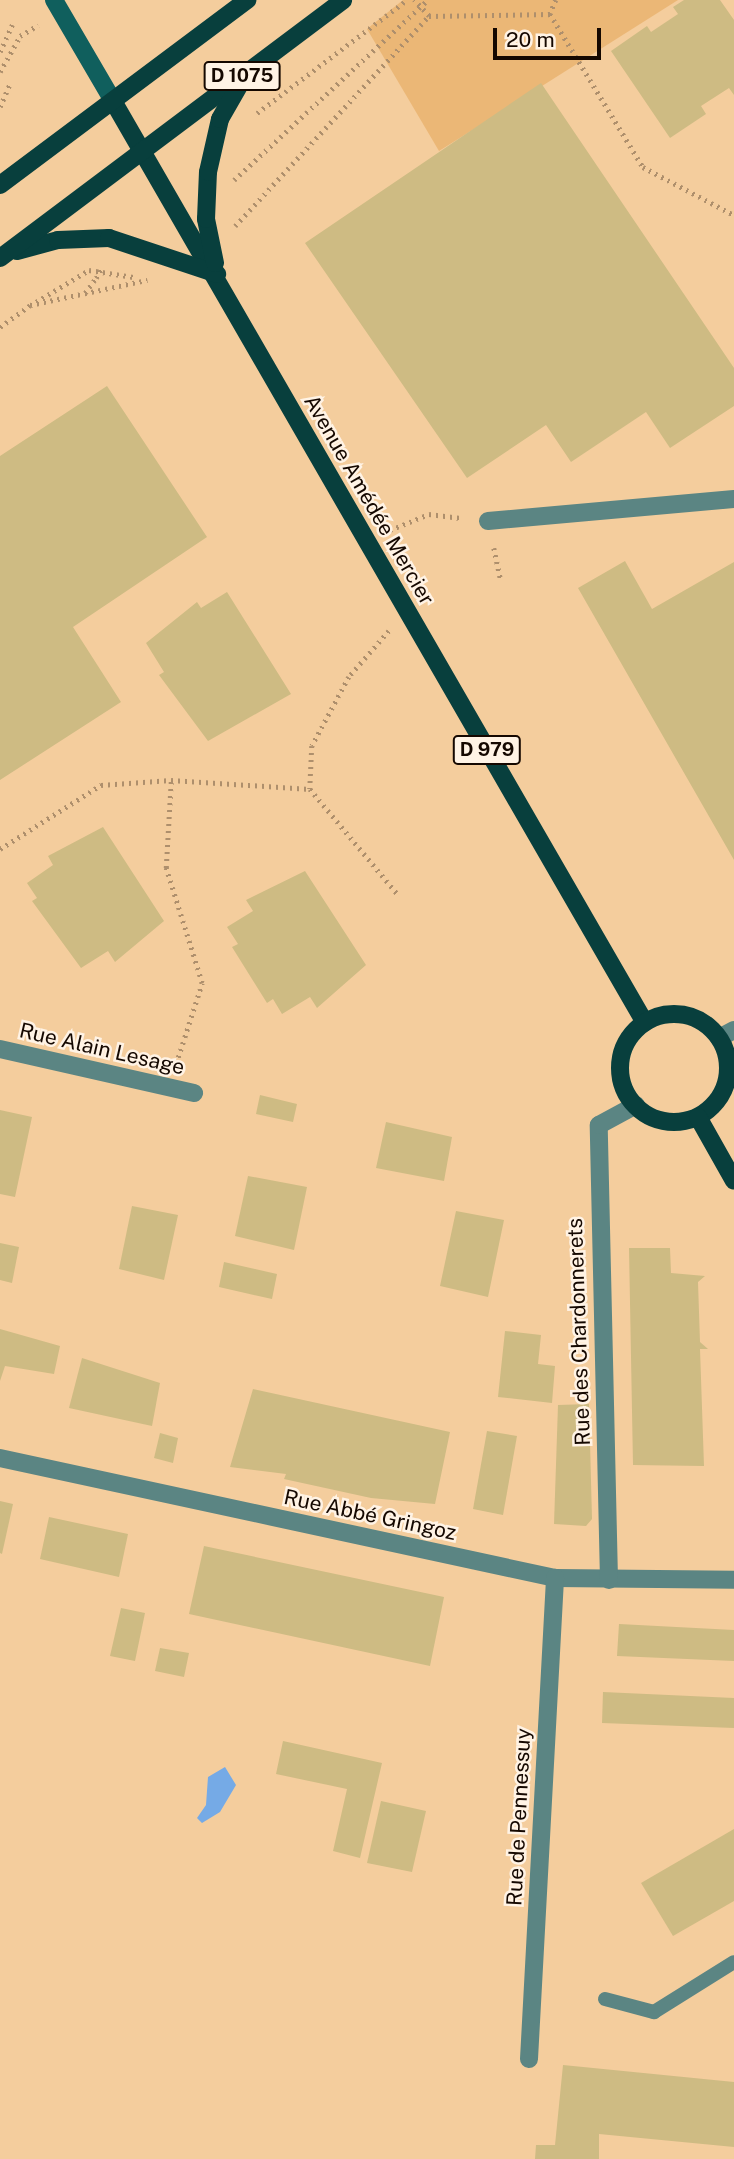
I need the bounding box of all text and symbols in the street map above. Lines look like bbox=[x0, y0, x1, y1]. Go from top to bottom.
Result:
scale bar bbox=[496, 14, 604, 58]
text: 20 m bbox=[506, 27, 555, 52]
road number: D 1075 bbox=[204, 60, 280, 92]
street label: Avenue Amédée Mercier bbox=[298, 390, 440, 610]
road number: D 979 bbox=[452, 734, 522, 765]
street label: Rue Alain Lesage bbox=[17, 1018, 187, 1080]
street label: Rue des Chardonnerets bbox=[562, 1218, 596, 1446]
street label: Rue Abbé Gringoz bbox=[281, 1484, 459, 1546]
street label: Rue de Pennessuy bbox=[502, 1727, 536, 1907]

